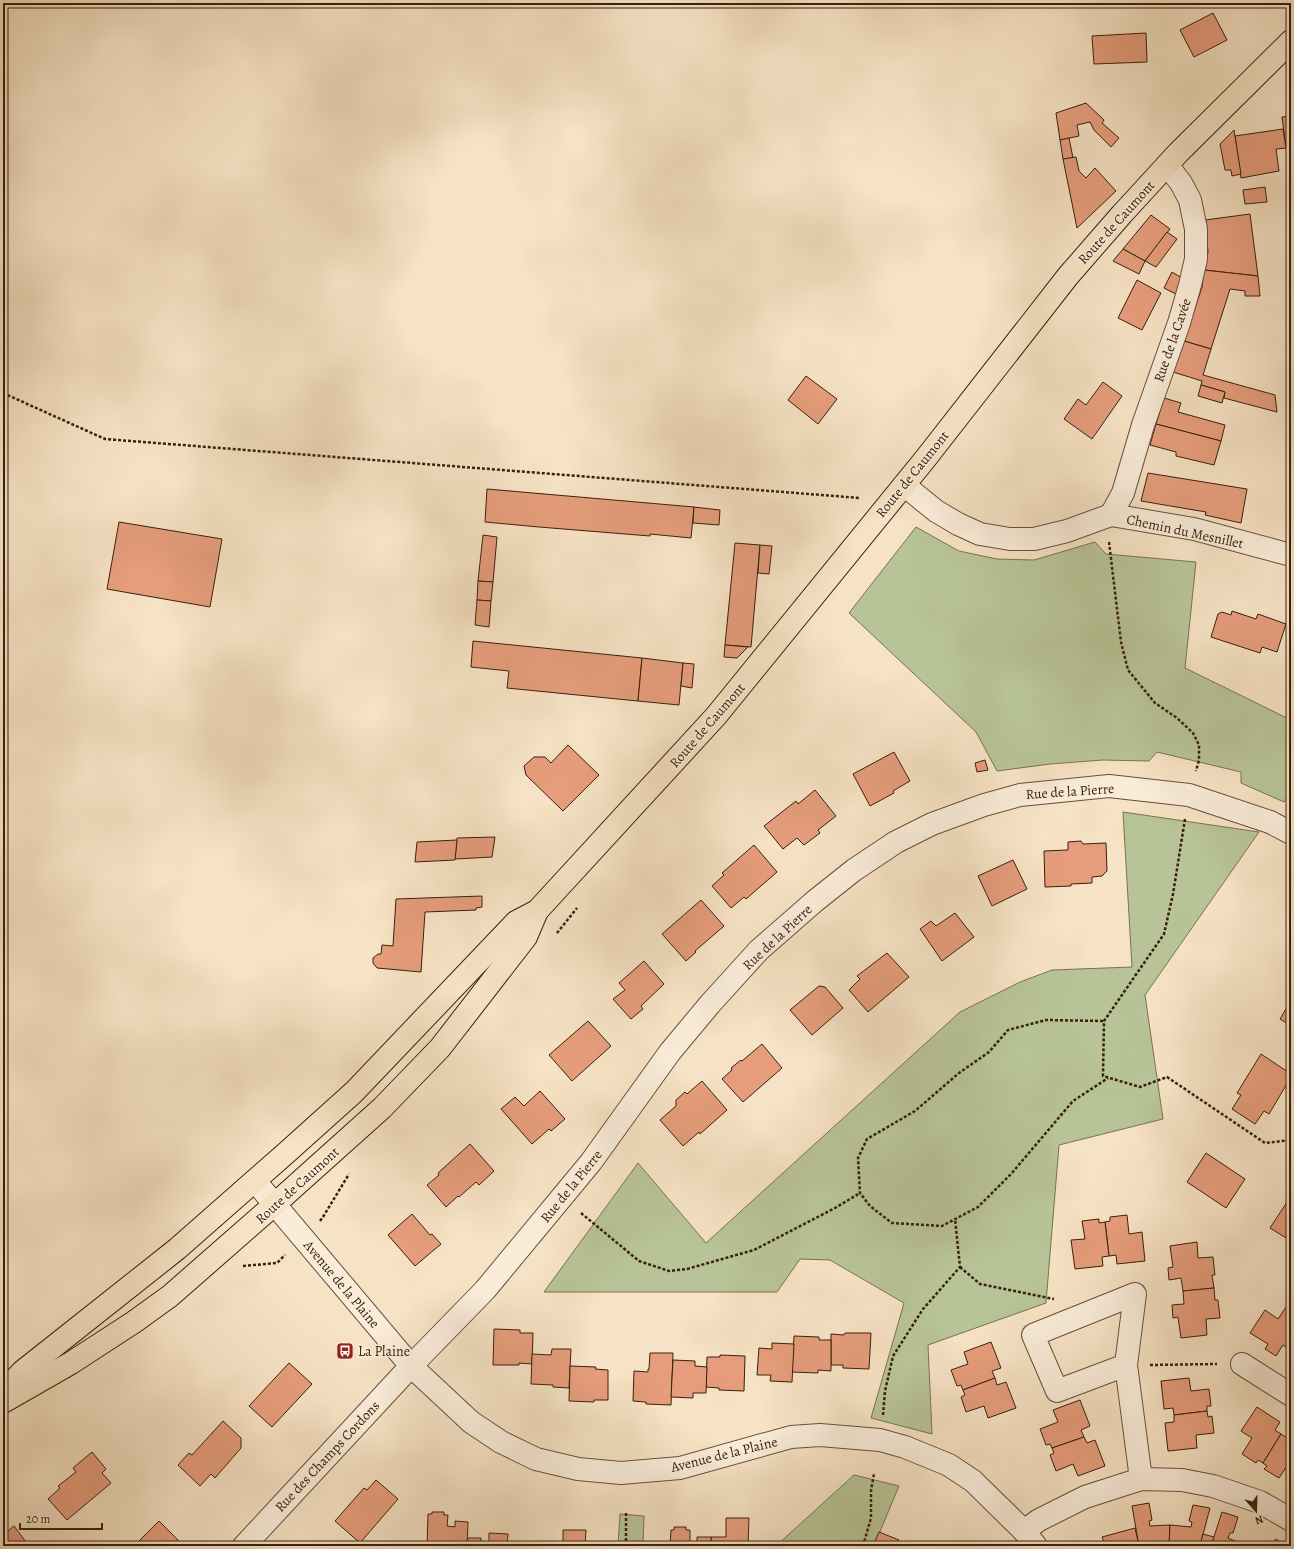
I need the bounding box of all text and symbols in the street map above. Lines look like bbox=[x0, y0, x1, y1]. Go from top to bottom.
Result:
street label: Route de Caumont bbox=[1074, 176, 1159, 268]
street label: Rue de la Cavée bbox=[1149, 296, 1196, 385]
street label: Route de Caumont bbox=[871, 427, 954, 522]
street label: Chemin du Mesnillet bbox=[1125, 510, 1246, 553]
street label: Route de Caumont bbox=[665, 679, 750, 772]
street label: Rue de la Pierre bbox=[1025, 779, 1115, 804]
street label: Rue de la Pierre bbox=[738, 900, 816, 975]
street label: Route de Caumont bbox=[251, 1142, 344, 1228]
street label: Rue de la Pierre bbox=[536, 1146, 607, 1227]
street label: Avenue de la Plaine bbox=[299, 1236, 384, 1332]
bus stop icon: La Plaine bbox=[335, 1341, 355, 1361]
place label: La Plaine bbox=[358, 1342, 410, 1361]
street label: Rue des Champs Cordons bbox=[271, 1397, 384, 1516]
street label: Avenue de la Plaine bbox=[668, 1432, 779, 1477]
north arrow bbox=[1236, 1491, 1276, 1531]
scale bar bbox=[20, 1505, 102, 1531]
text: 20 m bbox=[26, 1511, 50, 1527]
text: N bbox=[1253, 1512, 1266, 1528]

